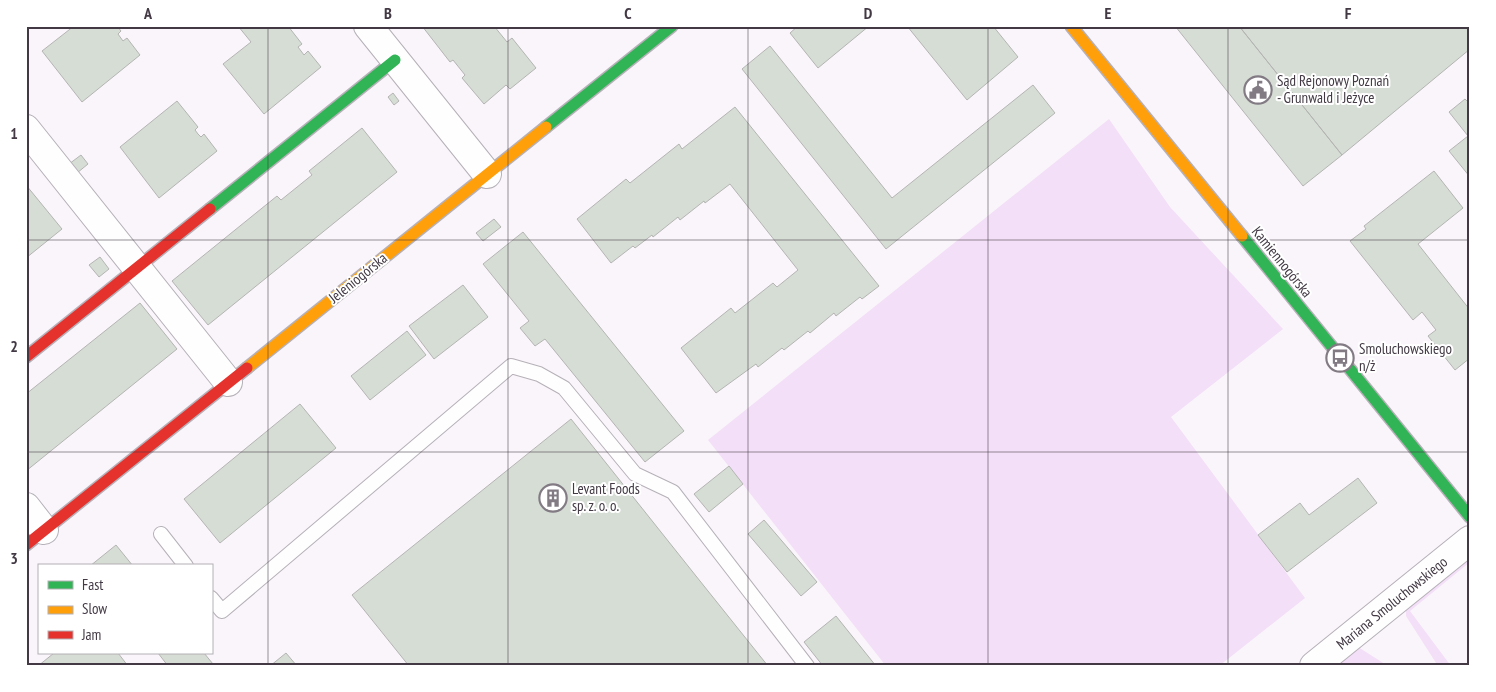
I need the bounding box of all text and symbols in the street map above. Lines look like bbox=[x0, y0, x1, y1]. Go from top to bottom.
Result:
text: A bbox=[143, 3, 153, 23]
text: B bbox=[384, 3, 392, 23]
text: C bbox=[624, 3, 632, 23]
text: D bbox=[864, 3, 873, 23]
text: E bbox=[1105, 3, 1112, 23]
text: F bbox=[1345, 3, 1352, 23]
place label: Sąd Rejonowy Poznań - Grunwald i Jeżyce bbox=[1277, 71, 1389, 107]
public building icon: Sąd Rejonowy Poznań - Grunwald i Jeżyce bbox=[1243, 75, 1273, 105]
text: 1 bbox=[10, 123, 18, 143]
street label: Kamiennogórska bbox=[1248, 222, 1317, 301]
street label: Jeleniogórska bbox=[324, 248, 391, 308]
text: 2 bbox=[10, 336, 18, 356]
place label: Smoluchowskiego n/ż bbox=[1359, 339, 1452, 375]
bus stop icon: Smoluchowskiego n/ż bbox=[1325, 343, 1355, 373]
place label: Levant Foods sp. z. o. o. bbox=[572, 479, 640, 515]
building icon: Levant Foods sp. z. o. o. bbox=[538, 483, 568, 513]
text: 3 bbox=[10, 548, 18, 568]
street label: Mariana Smoluchowskiego bbox=[1332, 552, 1451, 653]
legend bbox=[38, 564, 212, 654]
text: Fast bbox=[82, 575, 103, 594]
text: Slow bbox=[82, 599, 107, 618]
text: Jam bbox=[81, 625, 101, 644]

